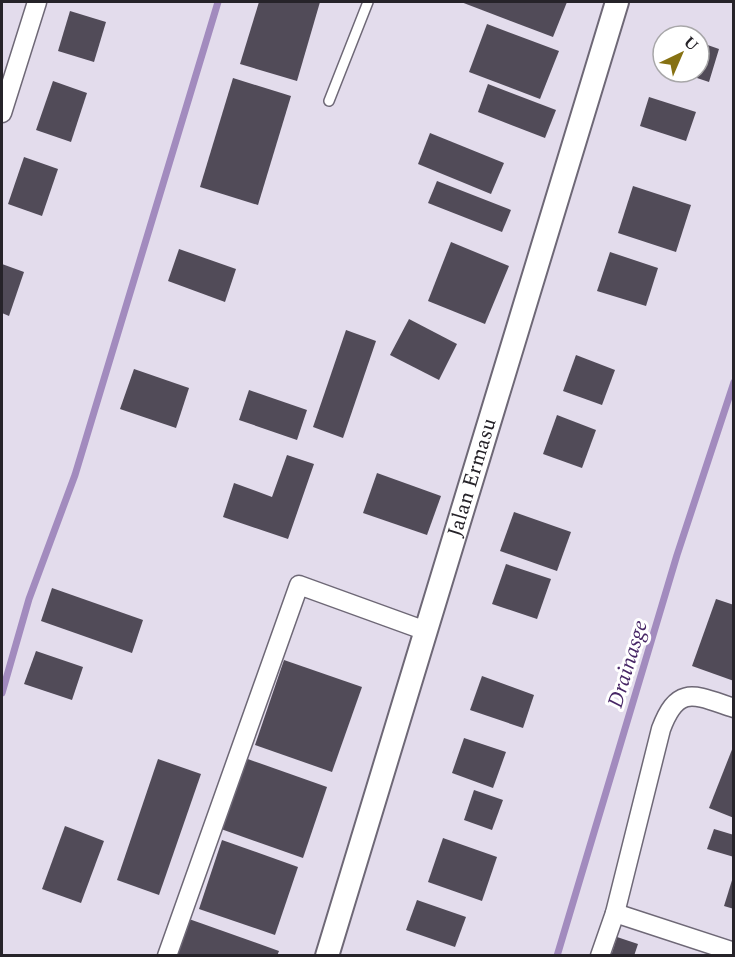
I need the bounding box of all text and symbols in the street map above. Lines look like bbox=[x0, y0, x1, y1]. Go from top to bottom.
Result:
north arrow bbox=[651, 24, 711, 84]
text: U bbox=[678, 31, 704, 57]
street label: Jalan Ermasu bbox=[439, 414, 506, 541]
water label: Drainasge bbox=[599, 616, 657, 712]

